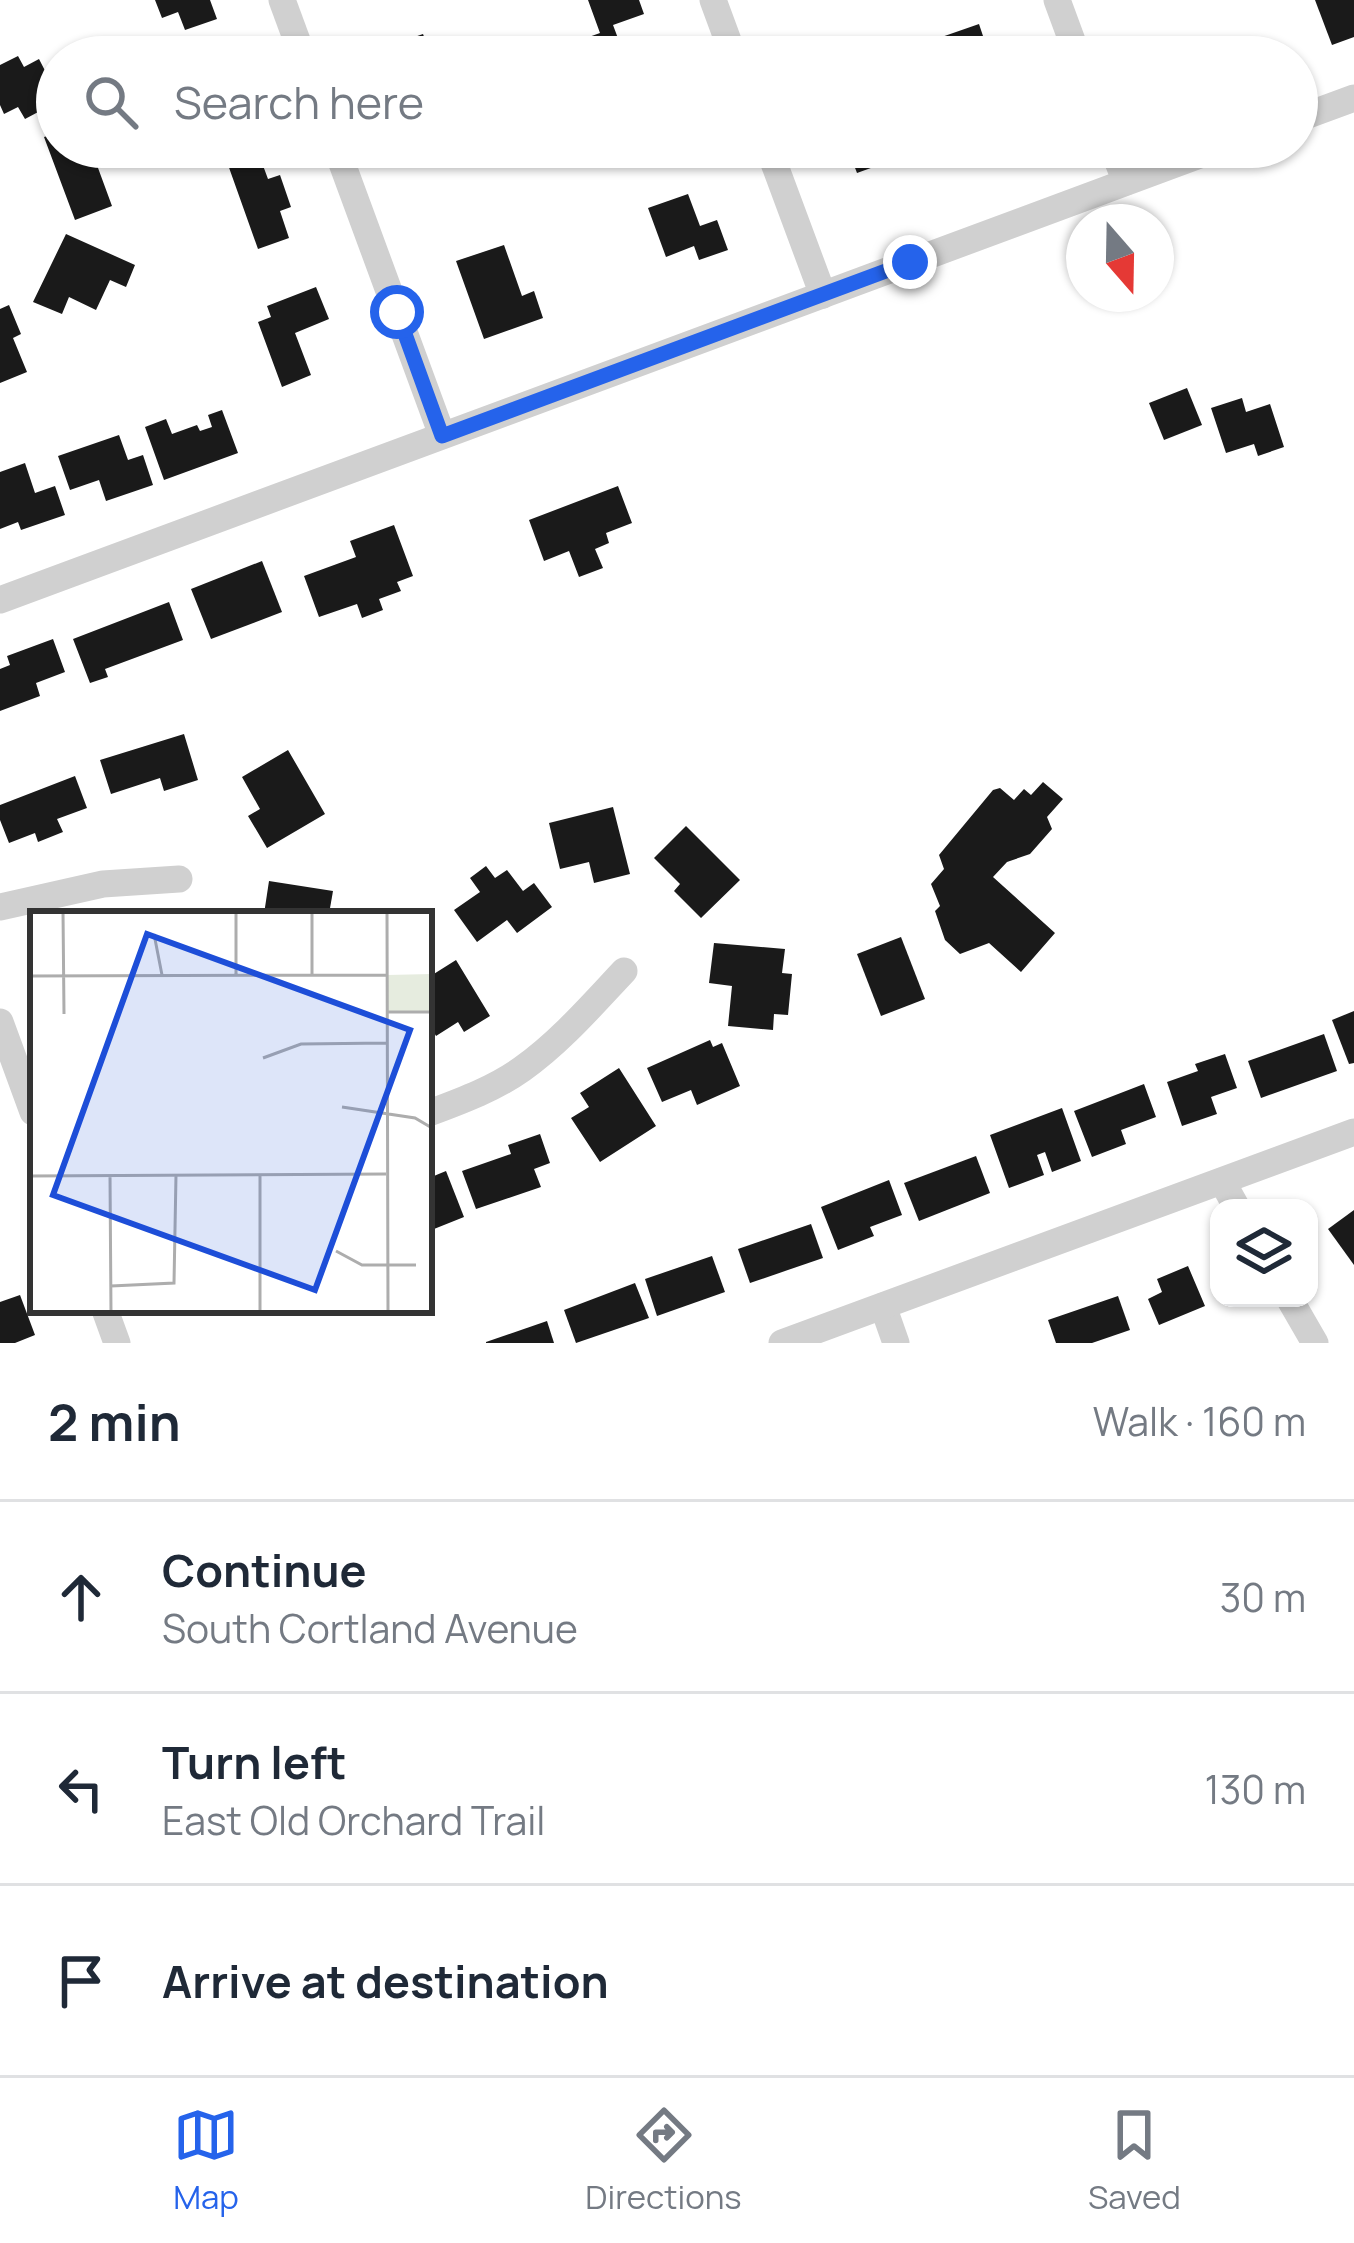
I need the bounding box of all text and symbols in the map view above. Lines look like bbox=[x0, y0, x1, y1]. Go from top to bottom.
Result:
search box bbox=[36, 36, 1318, 168]
icon: search bbox=[78, 69, 144, 135]
text: Search here bbox=[174, 71, 424, 133]
north arrow bbox=[1066, 204, 1174, 312]
route end bbox=[883, 235, 937, 289]
route start bbox=[370, 285, 424, 339]
inset map bbox=[30, 911, 432, 1313]
map controls bbox=[1210, 1199, 1318, 1307]
button: layers bbox=[1210, 1199, 1318, 1307]
text: 2 min bbox=[48, 1387, 181, 1456]
text: Walk · 160 m bbox=[1093, 1394, 1306, 1448]
text: Continue bbox=[162, 1539, 367, 1601]
icon: ahead bbox=[48, 1564, 114, 1630]
text: 30 m bbox=[1220, 1570, 1306, 1624]
text: South Cortland Avenue bbox=[162, 1601, 578, 1655]
text: Turn left bbox=[162, 1731, 347, 1793]
icon: left bbox=[48, 1756, 114, 1822]
text: 130 m bbox=[1205, 1762, 1306, 1816]
text: East Old Orchard Trail bbox=[162, 1793, 545, 1847]
icon: arrive bbox=[48, 1948, 114, 2014]
text: Arrive at destination bbox=[162, 1950, 609, 2012]
tab: Map bbox=[173, 2102, 239, 2219]
tab: Directions bbox=[585, 2102, 742, 2219]
tab: Saved bbox=[1088, 2102, 1181, 2219]

